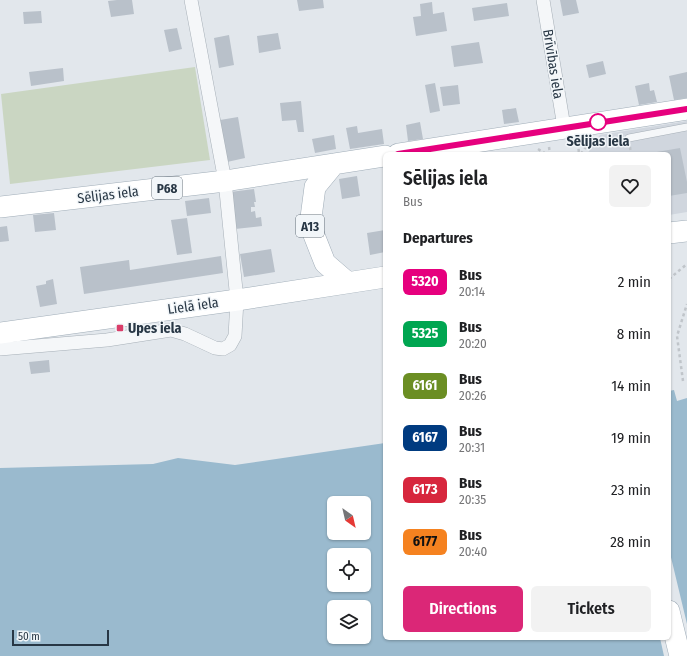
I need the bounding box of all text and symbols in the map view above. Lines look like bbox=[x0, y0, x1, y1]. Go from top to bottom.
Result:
street label: Brīvības iela bbox=[539, 28, 567, 100]
marker: Sēlijas iela bbox=[589, 113, 607, 131]
place label: Sēlijas iela bbox=[567, 133, 629, 150]
button: heart bbox=[609, 165, 651, 207]
text: Sēlijas iela bbox=[403, 167, 488, 190]
road number: P68 bbox=[152, 177, 182, 199]
street label: Sēlijas iela bbox=[76, 183, 140, 207]
text: Bus bbox=[403, 194, 422, 209]
road number: A13 bbox=[296, 215, 324, 237]
text: Departures bbox=[403, 229, 473, 247]
text: Bus bbox=[459, 266, 482, 284]
text: 5320 bbox=[411, 273, 439, 290]
text: 2 min bbox=[618, 273, 651, 291]
text: 20:14 bbox=[459, 284, 485, 299]
street label: Lielā iela bbox=[166, 294, 220, 318]
text: Bus bbox=[459, 318, 482, 336]
place label: Upes iela bbox=[128, 320, 181, 337]
marker: Upes iela bbox=[115, 323, 125, 333]
text: 5325 bbox=[412, 325, 438, 342]
text: 8 min bbox=[617, 325, 651, 343]
text: 20:20 bbox=[459, 336, 487, 351]
text: Bus bbox=[459, 370, 482, 388]
text: 6161 bbox=[412, 377, 438, 394]
text: 14 min bbox=[611, 377, 651, 395]
text: 20:26 bbox=[459, 388, 486, 403]
text: Bus bbox=[459, 422, 482, 440]
text: 6167 bbox=[412, 429, 438, 446]
text: 19 min bbox=[611, 429, 651, 447]
text: 20:31 bbox=[459, 440, 485, 455]
text: Bus bbox=[459, 474, 482, 492]
text: 6173 bbox=[412, 481, 438, 498]
text: 23 min bbox=[611, 481, 651, 499]
text: 20:35 bbox=[459, 492, 486, 507]
north arrow bbox=[327, 496, 371, 540]
map controls bbox=[327, 496, 371, 644]
text: Bus bbox=[459, 526, 482, 544]
text: 6177 bbox=[413, 533, 437, 550]
text: 28 min bbox=[610, 533, 651, 551]
text: 20:40 bbox=[459, 544, 487, 559]
button: locate bbox=[327, 548, 371, 592]
button: Directions bbox=[403, 586, 523, 632]
button: Tickets bbox=[531, 586, 651, 632]
button: layers bbox=[327, 600, 371, 644]
scale bar bbox=[12, 628, 109, 647]
text: 50 m bbox=[18, 630, 40, 643]

